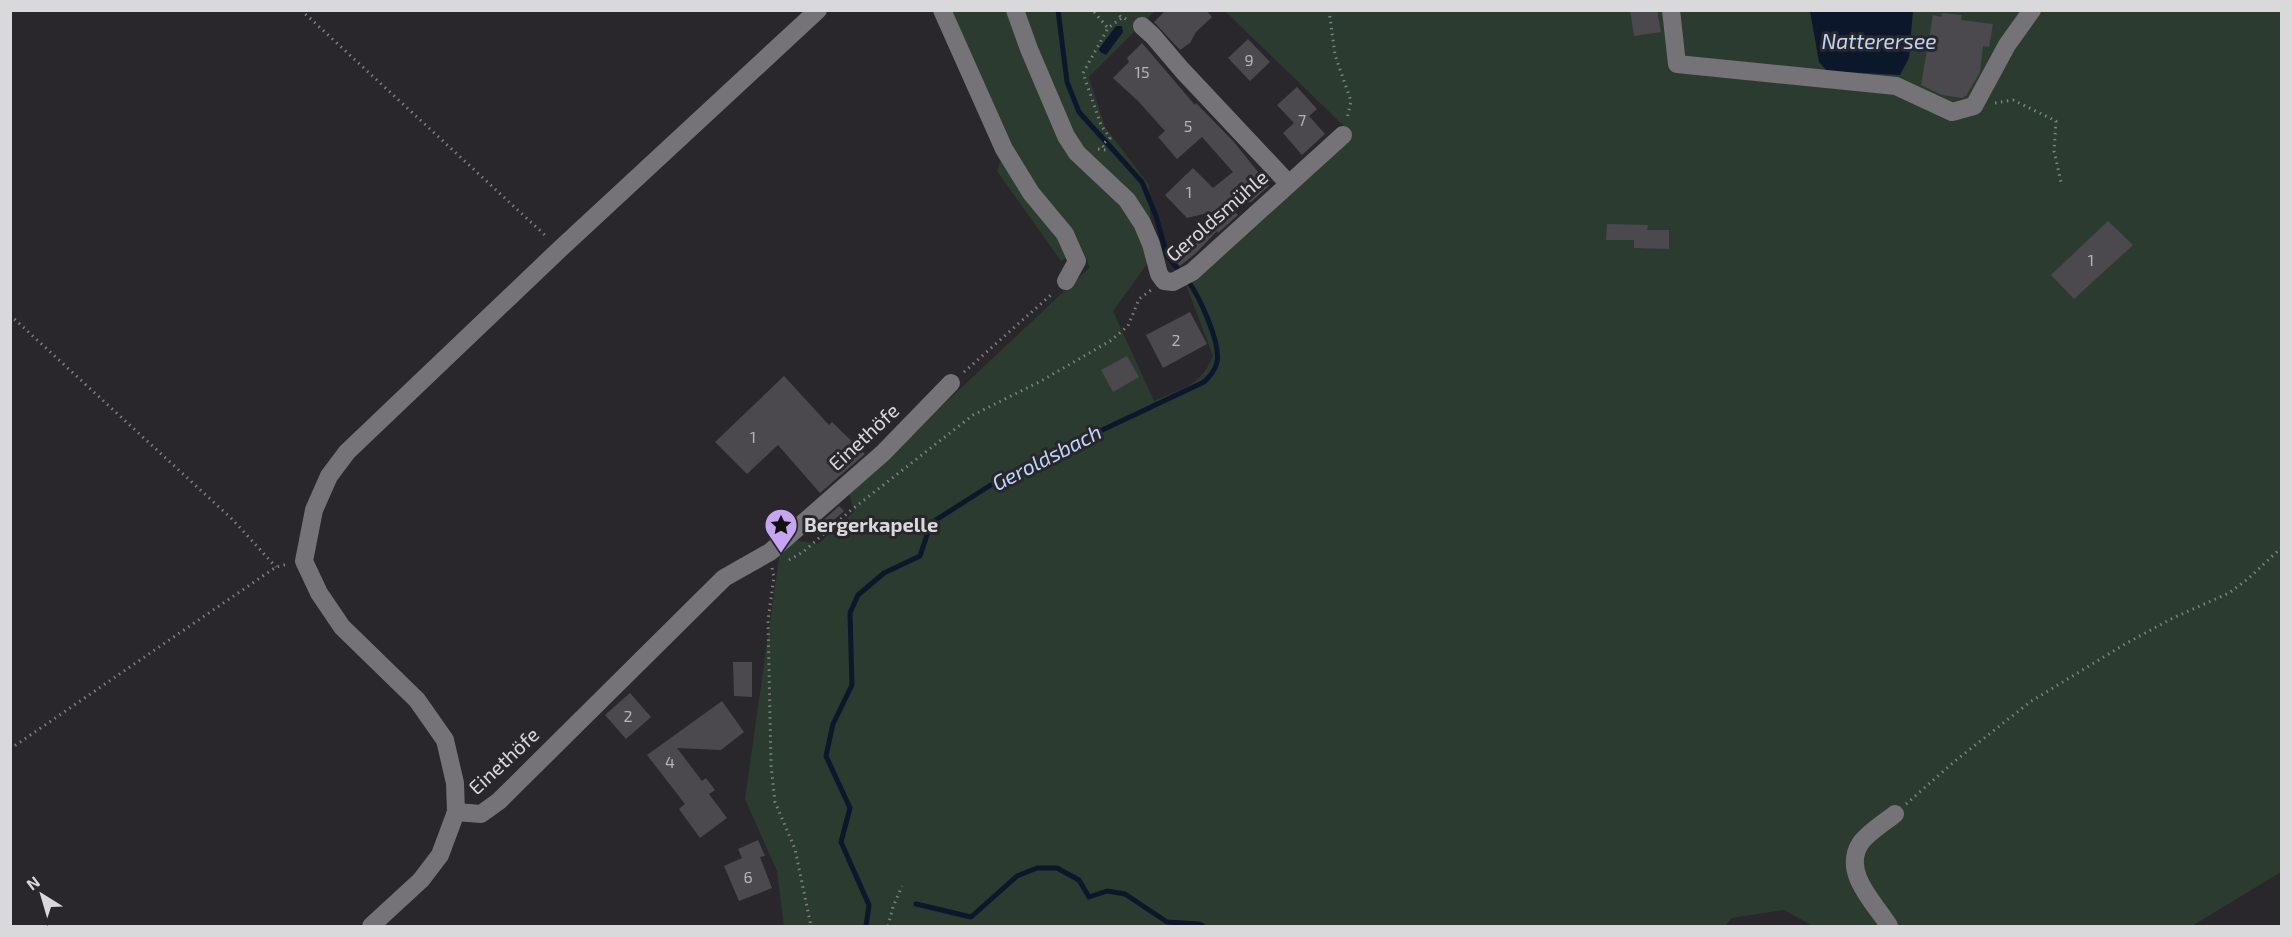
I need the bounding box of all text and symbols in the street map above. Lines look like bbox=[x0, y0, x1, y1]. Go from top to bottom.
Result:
water label: Natterersee bbox=[1822, 28, 1936, 53]
house number: 9 bbox=[1244, 50, 1254, 69]
house number: 15 bbox=[1135, 62, 1149, 81]
house number: 7 bbox=[1298, 110, 1306, 129]
house number: 5 bbox=[1184, 116, 1192, 135]
street label: Geroldsmühle bbox=[1160, 164, 1272, 266]
house number: 1 bbox=[1186, 182, 1192, 201]
house number: 1 bbox=[2088, 250, 2094, 269]
house number: 2 bbox=[1172, 330, 1181, 349]
street label: Einethöfe bbox=[823, 398, 903, 475]
water label: Geroldsbach bbox=[987, 418, 1105, 495]
house number: 1 bbox=[750, 427, 756, 446]
place icon: Bergerkapelle bbox=[763, 507, 799, 554]
place label: Bergerkapelle bbox=[804, 512, 938, 536]
house number: 2 bbox=[624, 706, 633, 725]
street label: Einethöfe bbox=[463, 722, 543, 799]
house number: 4 bbox=[665, 752, 675, 771]
north arrow bbox=[12, 865, 72, 925]
house number: 6 bbox=[743, 867, 753, 886]
text: N bbox=[22, 872, 43, 894]

